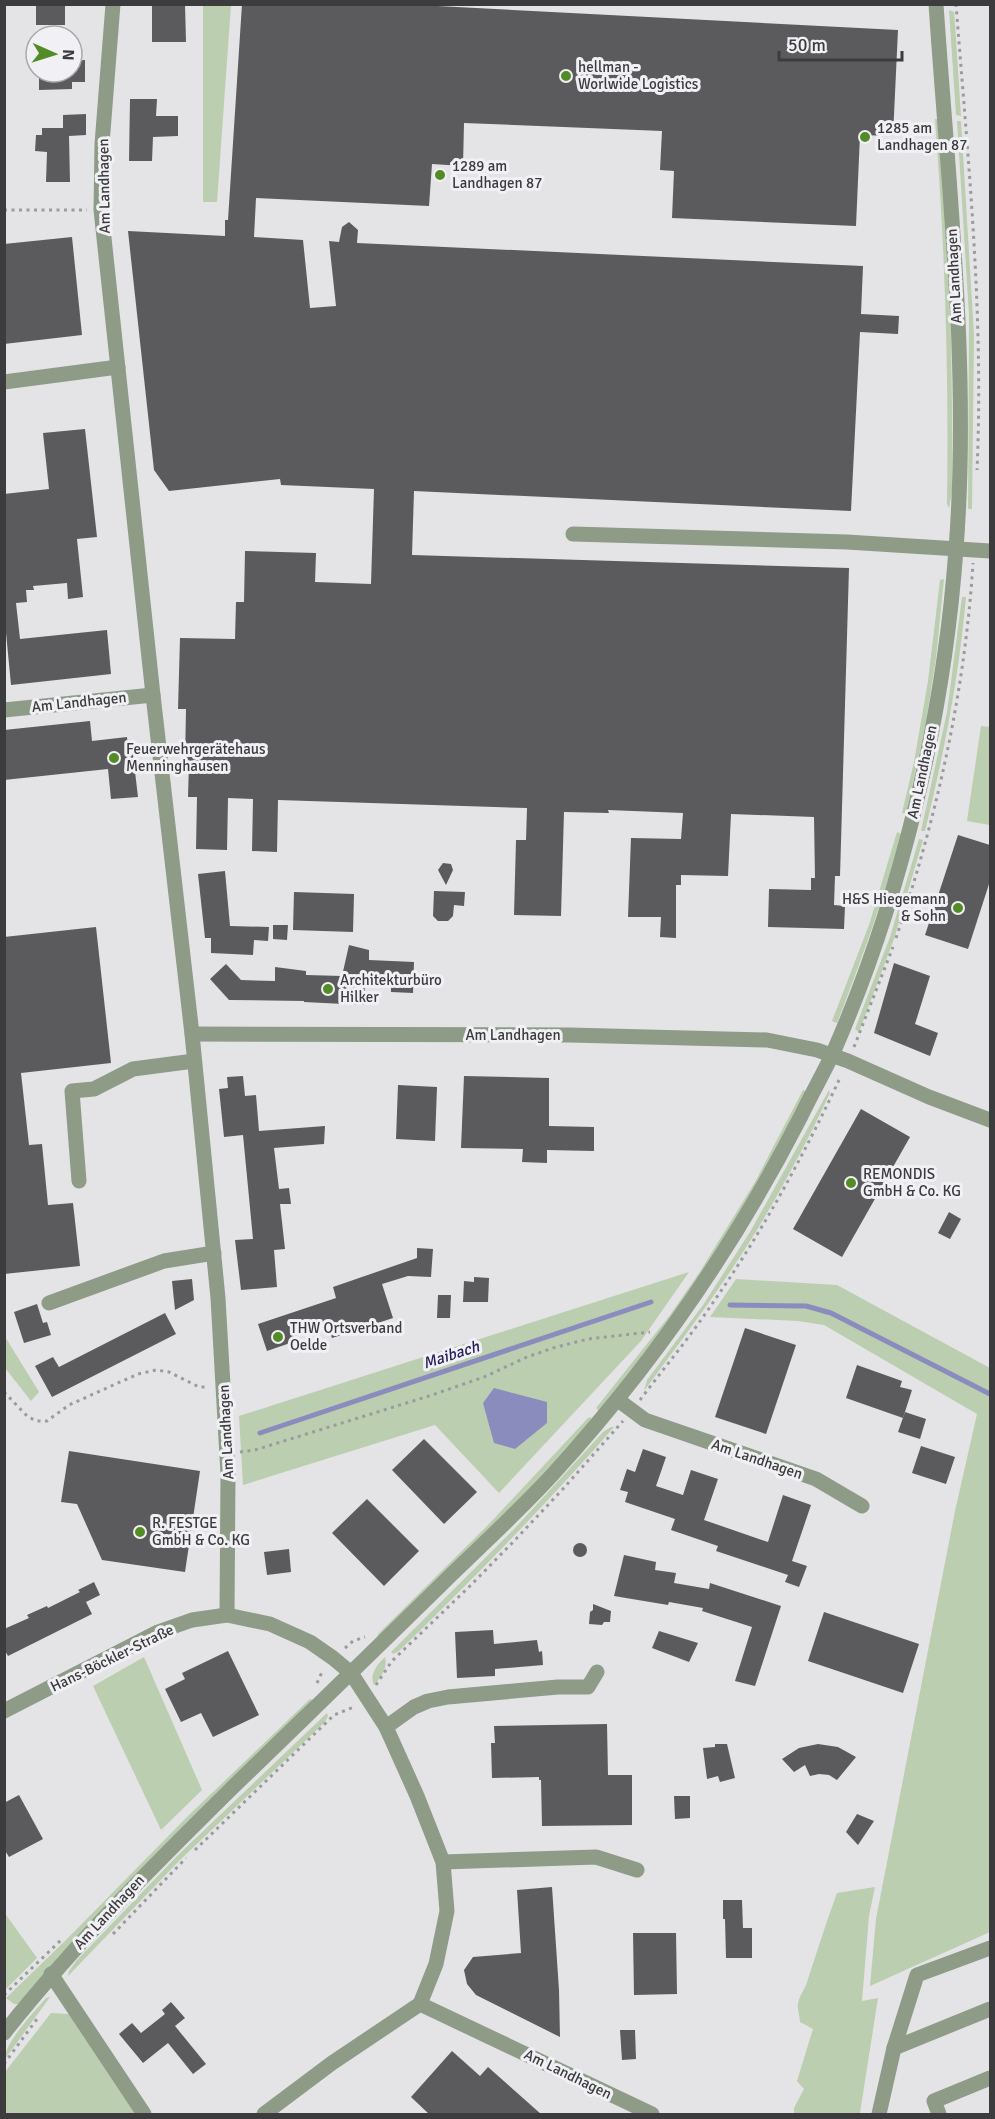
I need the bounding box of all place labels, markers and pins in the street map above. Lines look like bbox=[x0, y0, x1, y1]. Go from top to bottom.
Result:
place label: hellman - Worlwide Logistics bbox=[578, 58, 699, 93]
marker: hellman - Worlwide Logistics bbox=[559, 69, 573, 83]
place label: 1285 am Landhagen 87 bbox=[877, 119, 967, 154]
marker: 1285 am Landhagen 87 bbox=[858, 130, 872, 144]
place label: 1289 am Landhagen 87 bbox=[452, 157, 542, 192]
marker: 1289 am Landhagen 87 bbox=[433, 168, 447, 182]
place label: Feuerwehrgerätehaus Menninghausen bbox=[126, 740, 266, 775]
marker: Feuerwehrgerätehaus Menninghausen bbox=[107, 751, 121, 765]
place label: H&S Hiegemann & Sohn bbox=[842, 890, 946, 925]
marker: H&S Hiegemann & Sohn bbox=[951, 901, 965, 915]
place label: Architekturbüro Hilker bbox=[340, 971, 442, 1006]
marker: Architekturbüro Hilker bbox=[321, 982, 335, 996]
place label: REMONDIS GmbH & Co. KG bbox=[863, 1165, 961, 1200]
marker: REMONDIS GmbH & Co. KG bbox=[844, 1176, 858, 1190]
place label: THW Ortsverband Oelde bbox=[290, 1319, 402, 1354]
marker: THW Ortsverband Oelde bbox=[271, 1330, 285, 1344]
place label: R. FESTGE GmbH & Co. KG bbox=[152, 1514, 250, 1549]
marker: R. FESTGE GmbH & Co. KG bbox=[133, 1525, 147, 1539]

